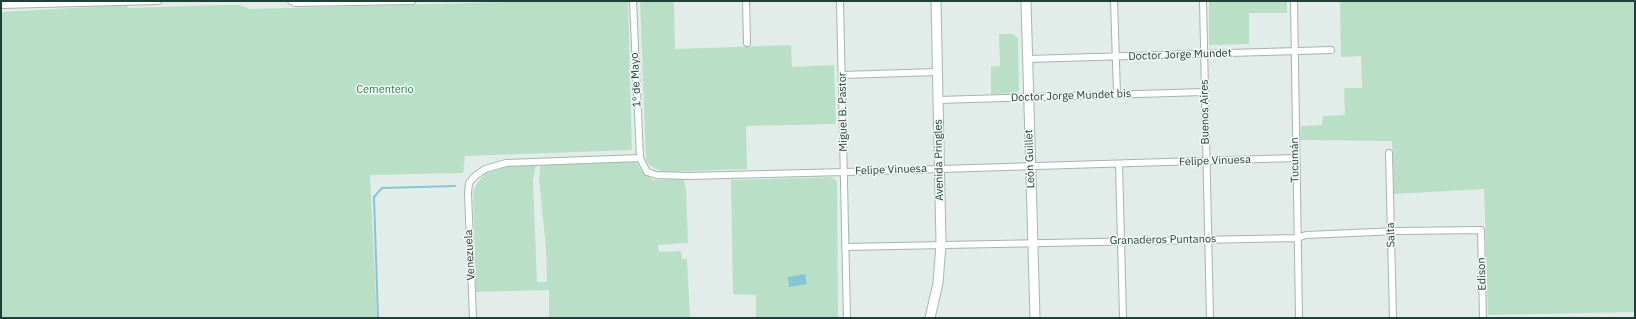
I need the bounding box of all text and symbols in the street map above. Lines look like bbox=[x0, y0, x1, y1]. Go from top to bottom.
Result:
street label: Doctor Jorge Mundet bbox=[1128, 47, 1232, 63]
street label: 1º de Mayo bbox=[628, 52, 644, 108]
street label: Miguel B. Pastor bbox=[836, 72, 850, 152]
street label: Buenos Aires bbox=[1198, 79, 1212, 145]
park label: Cementerio bbox=[356, 83, 414, 97]
street label: Doctor Jorge Mundet bis bbox=[1011, 87, 1131, 105]
street label: Avenida Pringles bbox=[932, 119, 946, 201]
street label: León Guillet bbox=[1022, 129, 1038, 189]
street label: Tucumán bbox=[1288, 137, 1302, 183]
street label: Felipe Vinuesa bbox=[1179, 153, 1251, 169]
street label: Felipe Vinuesa bbox=[855, 162, 927, 178]
street label: Salta bbox=[1384, 222, 1398, 248]
street label: Venezuela bbox=[462, 229, 478, 281]
street label: Granaderos Puntanos bbox=[1109, 232, 1217, 248]
street label: Edison bbox=[1475, 257, 1489, 291]

